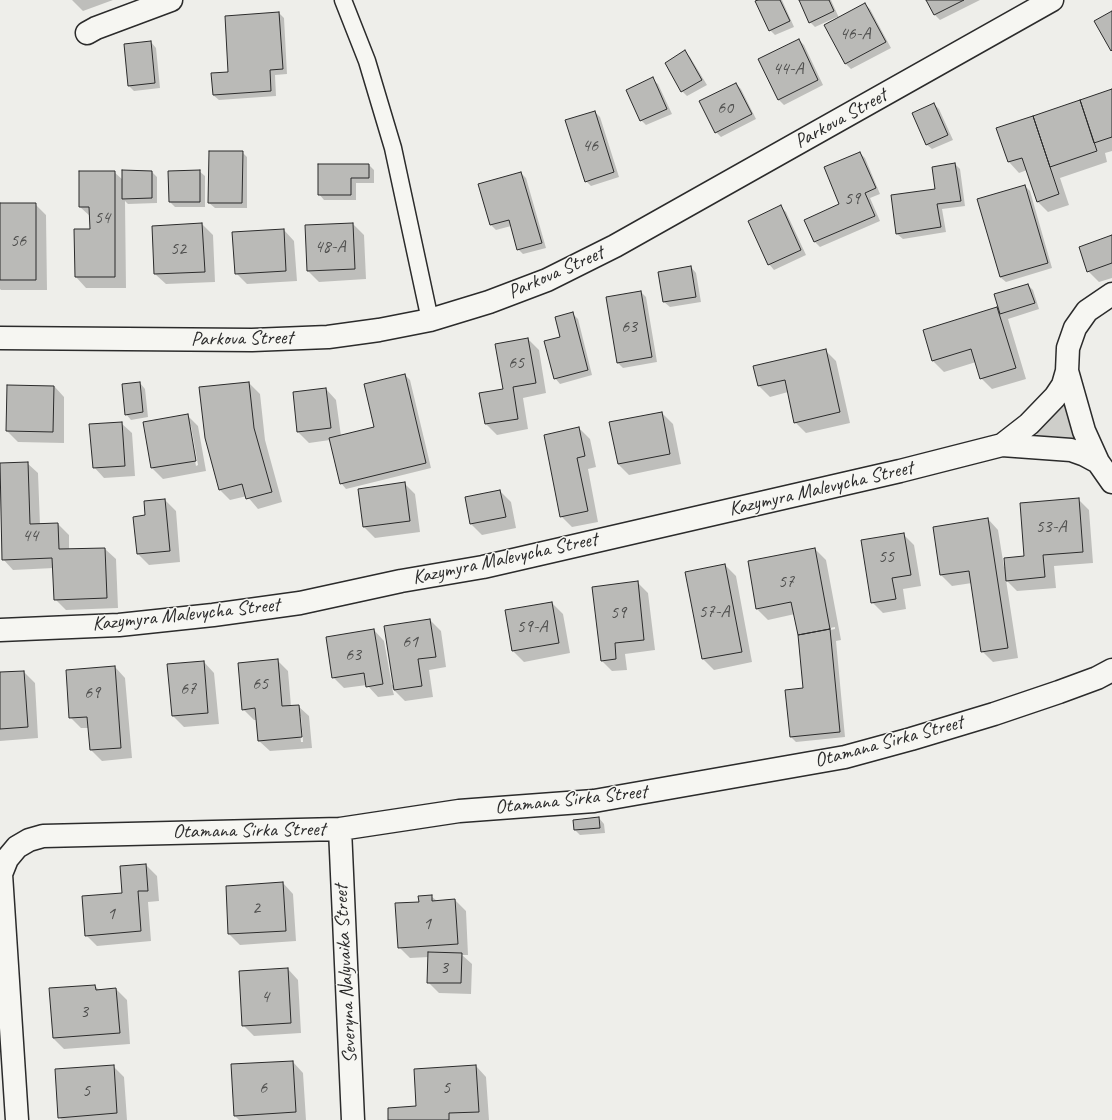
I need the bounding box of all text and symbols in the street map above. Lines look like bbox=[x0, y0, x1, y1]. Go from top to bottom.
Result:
house number: 46-А bbox=[839, 23, 871, 45]
house number: 44-А bbox=[772, 58, 804, 80]
street label: Parkova Street bbox=[791, 84, 891, 154]
house number: 60 bbox=[717, 97, 733, 119]
house number: 46 bbox=[582, 135, 598, 157]
house number: 59 bbox=[844, 188, 860, 210]
house number: 54 bbox=[94, 207, 110, 229]
house number: 56 bbox=[10, 230, 26, 252]
house number: 48-А bbox=[314, 236, 346, 258]
house number: 52 bbox=[170, 238, 186, 260]
street label: Parkova Street bbox=[505, 241, 607, 305]
house number: 63 bbox=[621, 316, 637, 338]
street label: Parkova Street bbox=[191, 326, 293, 352]
house number: 65 bbox=[508, 352, 524, 374]
street label: Kazymyra Malevycha Street bbox=[727, 456, 915, 522]
house number: 53-А bbox=[1035, 516, 1067, 538]
house number: 44 bbox=[22, 525, 38, 547]
street label: Kazymyra Malevycha Street bbox=[410, 528, 600, 590]
house number: 55 bbox=[878, 546, 894, 568]
house number: 57 bbox=[778, 571, 794, 593]
street label: Kazymyra Malevycha Street bbox=[91, 593, 281, 637]
house number: 57-А bbox=[698, 601, 730, 623]
house number: 59 bbox=[610, 602, 626, 624]
house number: 59-А bbox=[516, 616, 548, 638]
house number: 61 bbox=[402, 631, 418, 653]
house number: 63 bbox=[345, 644, 361, 666]
house number: 65 bbox=[252, 673, 268, 695]
house number: 67 bbox=[180, 678, 196, 700]
house number: 69 bbox=[84, 682, 100, 704]
street label: Otamana Sirka Street bbox=[812, 711, 966, 773]
street label: Otamana Sirka Street bbox=[494, 780, 648, 820]
street label: Otamana Sirka Street bbox=[172, 818, 326, 844]
street label: Severyna Nalyvaika Street bbox=[329, 884, 363, 1064]
house number: 2 bbox=[252, 897, 260, 919]
house number: 1 bbox=[107, 903, 115, 925]
house number: 1 bbox=[423, 913, 431, 935]
house number: 3 bbox=[440, 957, 448, 979]
house number: 4 bbox=[261, 986, 269, 1008]
house number: 3 bbox=[80, 1001, 88, 1023]
house number: 6 bbox=[259, 1077, 267, 1099]
house number: 5 bbox=[442, 1077, 450, 1099]
house number: 5 bbox=[82, 1080, 90, 1102]

